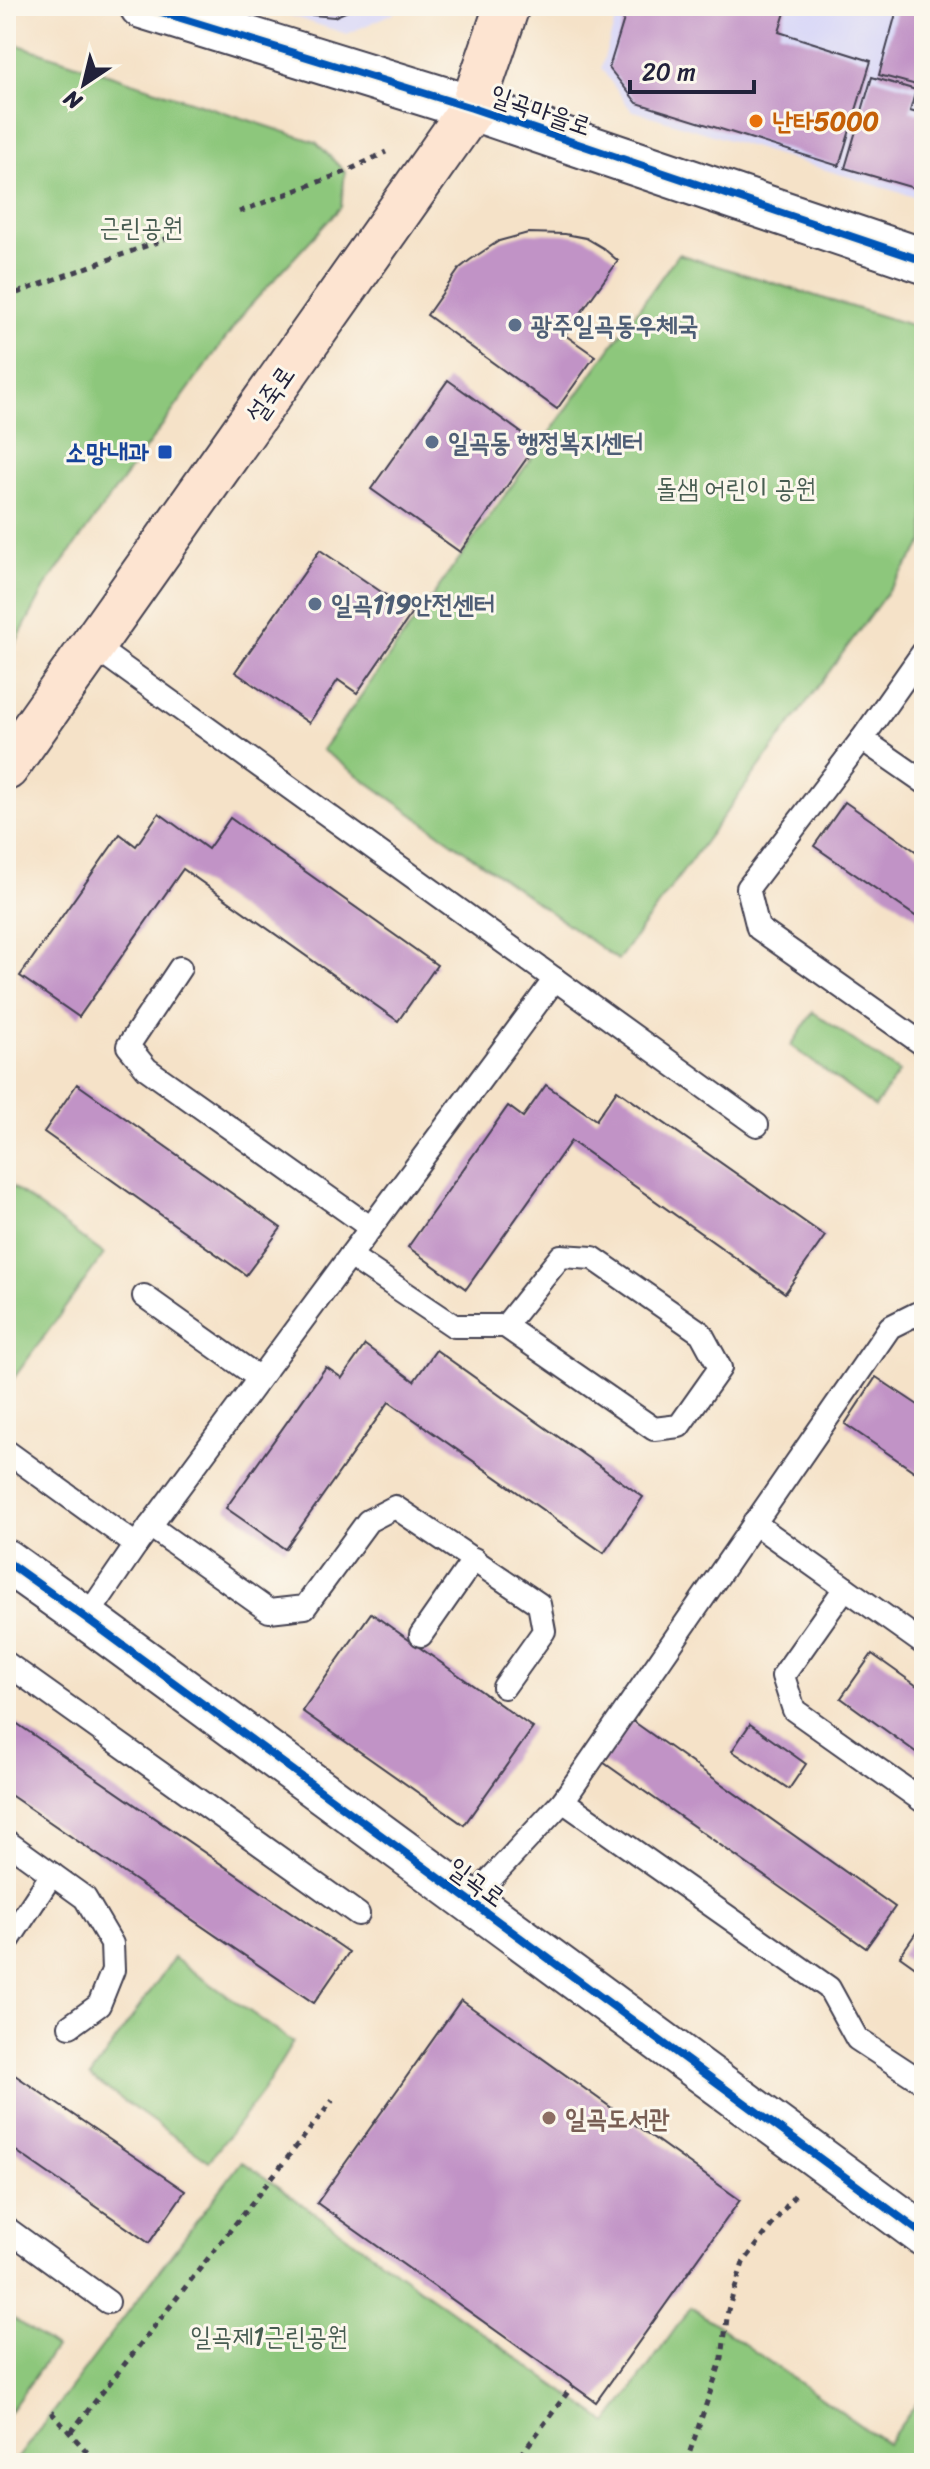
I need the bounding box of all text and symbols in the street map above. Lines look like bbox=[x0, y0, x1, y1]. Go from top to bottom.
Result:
north arrow bbox=[44, 44, 124, 124]
scale bar bbox=[630, 44, 754, 94]
text: 20 m bbox=[642, 51, 696, 93]
street label: 일곡마을로 bbox=[484, 71, 598, 149]
text: N bbox=[55, 79, 91, 121]
place label: 난타5000 bbox=[772, 98, 879, 144]
marker: 난타5000 bbox=[747, 112, 765, 130]
park label: 근린공원 bbox=[99, 204, 183, 250]
place label: 광주일곡동우체국 bbox=[531, 302, 698, 348]
marker: 광주일곡동우체국 bbox=[506, 316, 524, 334]
street label: 설죽로 bbox=[233, 355, 307, 433]
place label: 일곡동 행정복지센터 bbox=[448, 419, 643, 465]
place label: 소망내과 bbox=[65, 429, 149, 475]
marker: 일곡동 행정복지센터 bbox=[423, 433, 441, 451]
marker: 소망내과 bbox=[156, 443, 174, 461]
park label: 돌샘 어린이 공원 bbox=[656, 465, 816, 511]
place label: 일곡119안전센터 bbox=[331, 581, 495, 627]
marker: 일곡119안전센터 bbox=[306, 595, 324, 613]
street label: 일곡로 bbox=[438, 1845, 516, 1919]
place label: 일곡도서관 bbox=[565, 2095, 670, 2141]
marker: 일곡도서관 bbox=[540, 2109, 558, 2127]
park label: 일곡제1근린공원 bbox=[190, 2313, 348, 2359]

